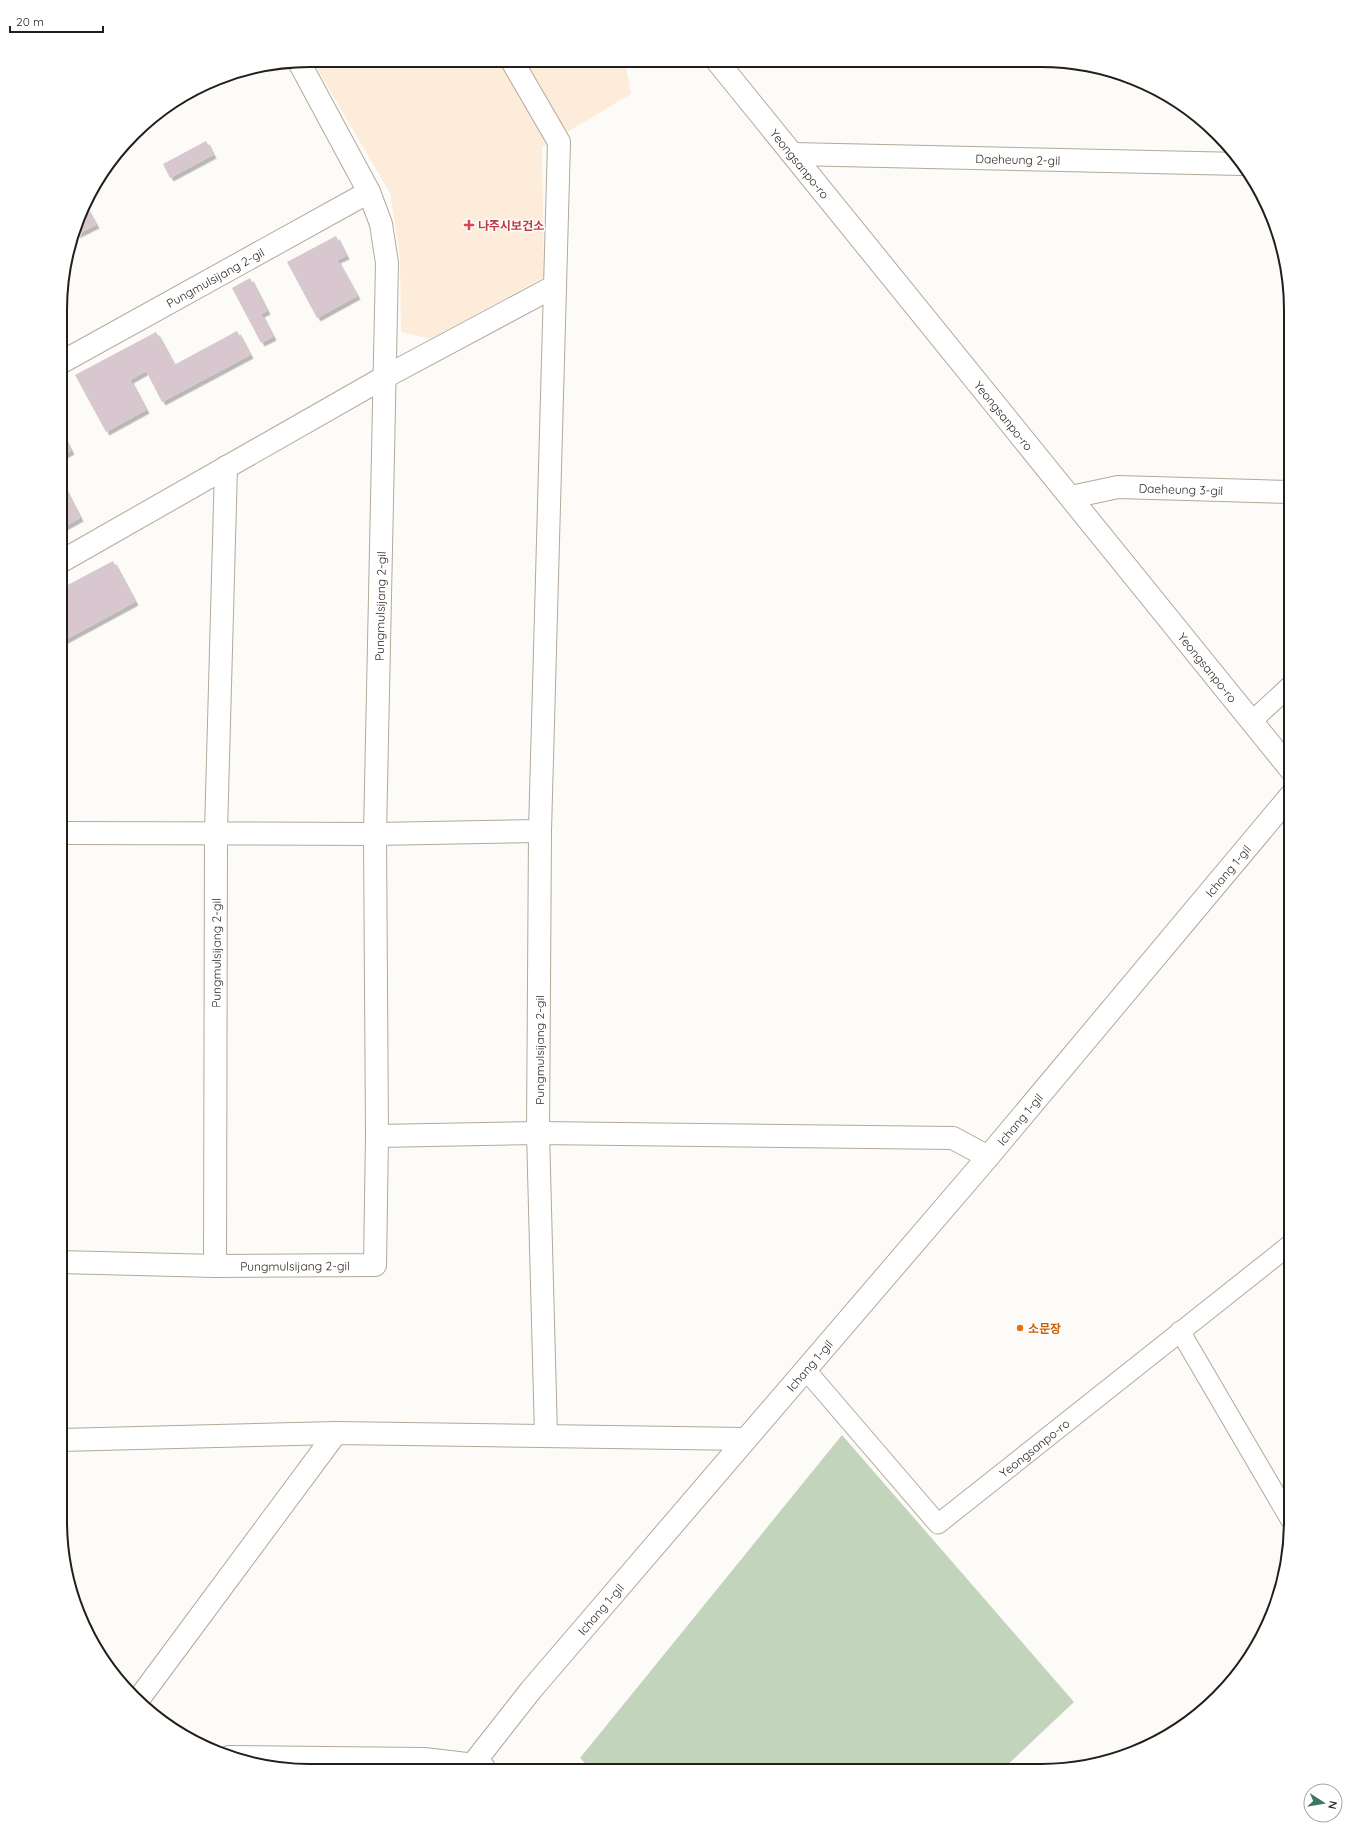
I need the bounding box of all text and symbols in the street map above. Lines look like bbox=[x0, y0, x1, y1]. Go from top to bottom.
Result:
scale bar bbox=[10, 8, 103, 34]
text: 20 m bbox=[16, 14, 44, 29]
street label: Yeongsanpo-ro bbox=[767, 126, 833, 201]
street label: Daeheung 2-gil bbox=[975, 151, 1061, 167]
place label: 나주시보건소 bbox=[478, 218, 544, 233]
marker: 나주시보건소 bbox=[463, 219, 475, 231]
street label: Pungmulsijang 2-gil bbox=[164, 244, 267, 310]
street label: Yeongsanpo-ro bbox=[971, 378, 1037, 453]
street label: Daeheung 3-gil bbox=[1138, 480, 1223, 498]
street label: Pungmulsijang 2-gil bbox=[371, 551, 388, 661]
street label: Yeongsanpo-ro bbox=[1175, 629, 1240, 705]
street label: Ichang 1-gil bbox=[1202, 842, 1254, 900]
street label: Pungmulsijang 2-gil bbox=[208, 898, 223, 1008]
street label: Pungmulsijang 2-gil bbox=[532, 995, 547, 1105]
street label: Ichang 1-gil bbox=[994, 1090, 1046, 1148]
street label: Pungmulsijang 2-gil bbox=[240, 1258, 350, 1273]
place label: 소문장 bbox=[1028, 1321, 1061, 1336]
marker: 소문장 bbox=[1015, 1323, 1025, 1333]
street label: Ichang 1-gil bbox=[783, 1337, 836, 1394]
street label: Yeongsanpo-ro bbox=[996, 1415, 1072, 1480]
street label: Ichang 1-gil bbox=[574, 1580, 627, 1638]
north arrow bbox=[1303, 1783, 1343, 1823]
text: N bbox=[1325, 1800, 1340, 1810]

